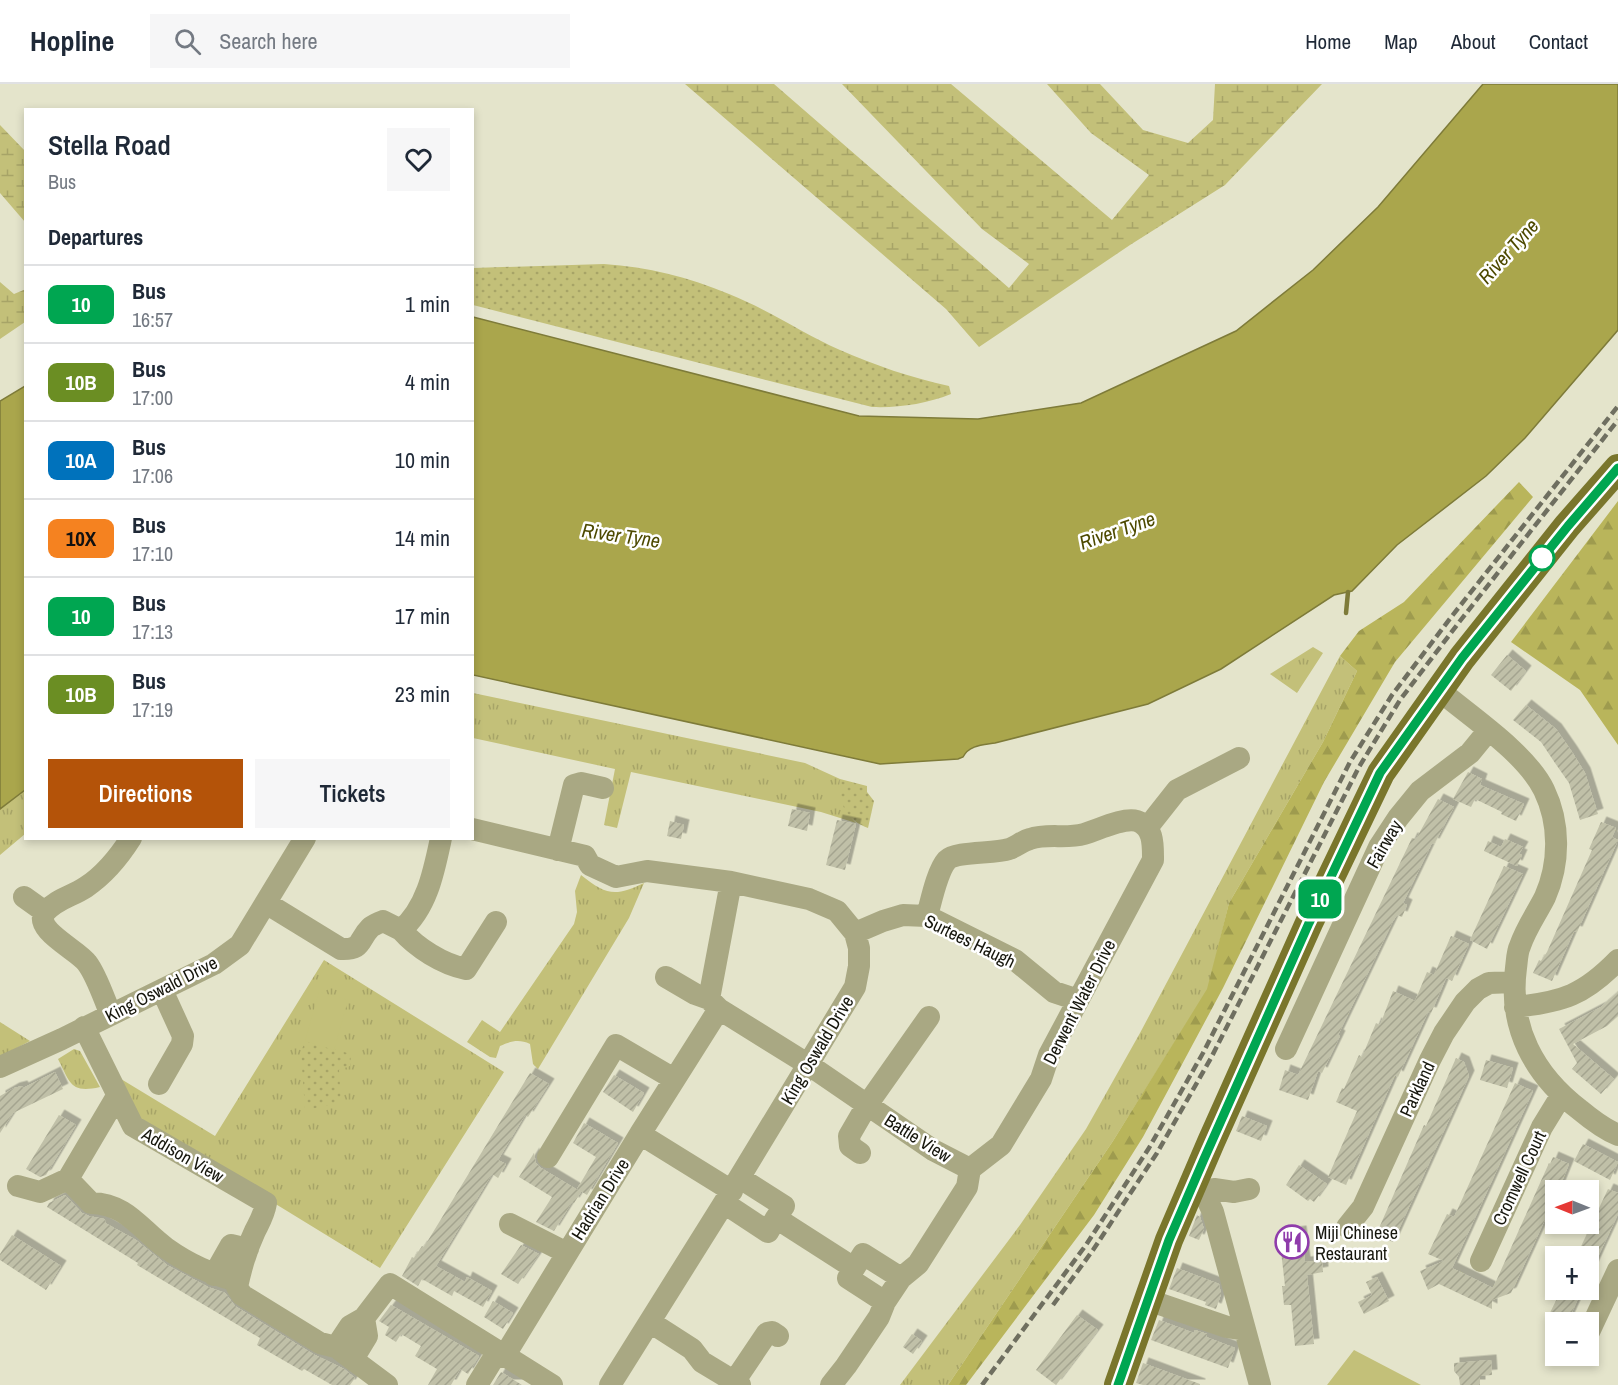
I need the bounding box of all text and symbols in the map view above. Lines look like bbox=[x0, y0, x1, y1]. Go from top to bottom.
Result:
search box bbox=[150, 14, 570, 68]
text: Hopline bbox=[30, 22, 114, 60]
icon: search bbox=[171, 25, 204, 58]
text: Search here bbox=[219, 26, 317, 56]
text: Home bbox=[1305, 27, 1351, 56]
text: Map bbox=[1384, 27, 1418, 56]
text: About bbox=[1451, 27, 1496, 56]
text: Contact bbox=[1529, 27, 1588, 56]
text: Stella Road bbox=[48, 126, 171, 164]
button: heart bbox=[387, 128, 450, 191]
text: Bus bbox=[48, 168, 76, 195]
water label: River Tyne bbox=[1472, 213, 1544, 289]
text: Departures bbox=[48, 222, 143, 252]
text: Bus bbox=[132, 276, 166, 306]
text: 1 min bbox=[405, 289, 450, 319]
text: 10 bbox=[71, 290, 91, 319]
text: 16:57 bbox=[132, 306, 173, 333]
text: Bus bbox=[132, 354, 166, 384]
text: 4 min bbox=[405, 367, 450, 397]
text: 10B bbox=[65, 368, 97, 397]
text: 17:00 bbox=[132, 384, 173, 411]
text: Bus bbox=[132, 432, 166, 462]
text: 10 min bbox=[395, 445, 450, 475]
text: 10A bbox=[65, 446, 97, 475]
text: 17:06 bbox=[132, 462, 173, 489]
water label: River Tyne bbox=[1075, 504, 1159, 556]
text: Bus bbox=[132, 510, 166, 540]
water label: River Tyne bbox=[580, 516, 662, 554]
text: 14 min bbox=[395, 523, 450, 553]
text: 10X bbox=[66, 524, 96, 553]
text: 17:10 bbox=[132, 540, 173, 567]
unlabelled marker bbox=[1529, 545, 1555, 571]
text: Bus bbox=[132, 588, 166, 618]
text: 17 min bbox=[395, 601, 450, 631]
text: 10 bbox=[71, 602, 91, 631]
text: 17:13 bbox=[132, 618, 173, 645]
text: Bus bbox=[132, 666, 166, 696]
text: 23 min bbox=[395, 679, 450, 709]
text: 10B bbox=[65, 680, 97, 709]
text: 17:19 bbox=[132, 696, 173, 723]
button: Directions bbox=[48, 759, 243, 828]
button: Tickets bbox=[255, 759, 450, 828]
street label: Fairway bbox=[1360, 815, 1408, 873]
line badge: 10 bbox=[1293, 880, 1347, 918]
text: 10 bbox=[1310, 885, 1330, 914]
street label: Surtees Haugh bbox=[920, 908, 1020, 974]
street label: Derwent Water Drive bbox=[1037, 935, 1121, 1069]
street label: King Oswald Drive bbox=[101, 950, 221, 1028]
street label: King Oswald Drive bbox=[775, 991, 859, 1109]
street label: Parkland bbox=[1393, 1057, 1441, 1121]
street label: Battle View bbox=[880, 1108, 956, 1168]
street label: Addison View bbox=[137, 1121, 229, 1189]
street label: Cromwell Court bbox=[1486, 1127, 1552, 1229]
street label: Hadrian Drive bbox=[565, 1153, 635, 1245]
north arrow bbox=[1545, 1180, 1599, 1234]
map controls bbox=[1545, 1180, 1599, 1366]
place label: Miji Chinese Restaurant bbox=[1315, 1220, 1398, 1266]
restaurant icon: Miji Chinese Restaurant bbox=[1274, 1224, 1310, 1260]
button: + bbox=[1545, 1246, 1599, 1300]
button: − bbox=[1545, 1312, 1599, 1366]

